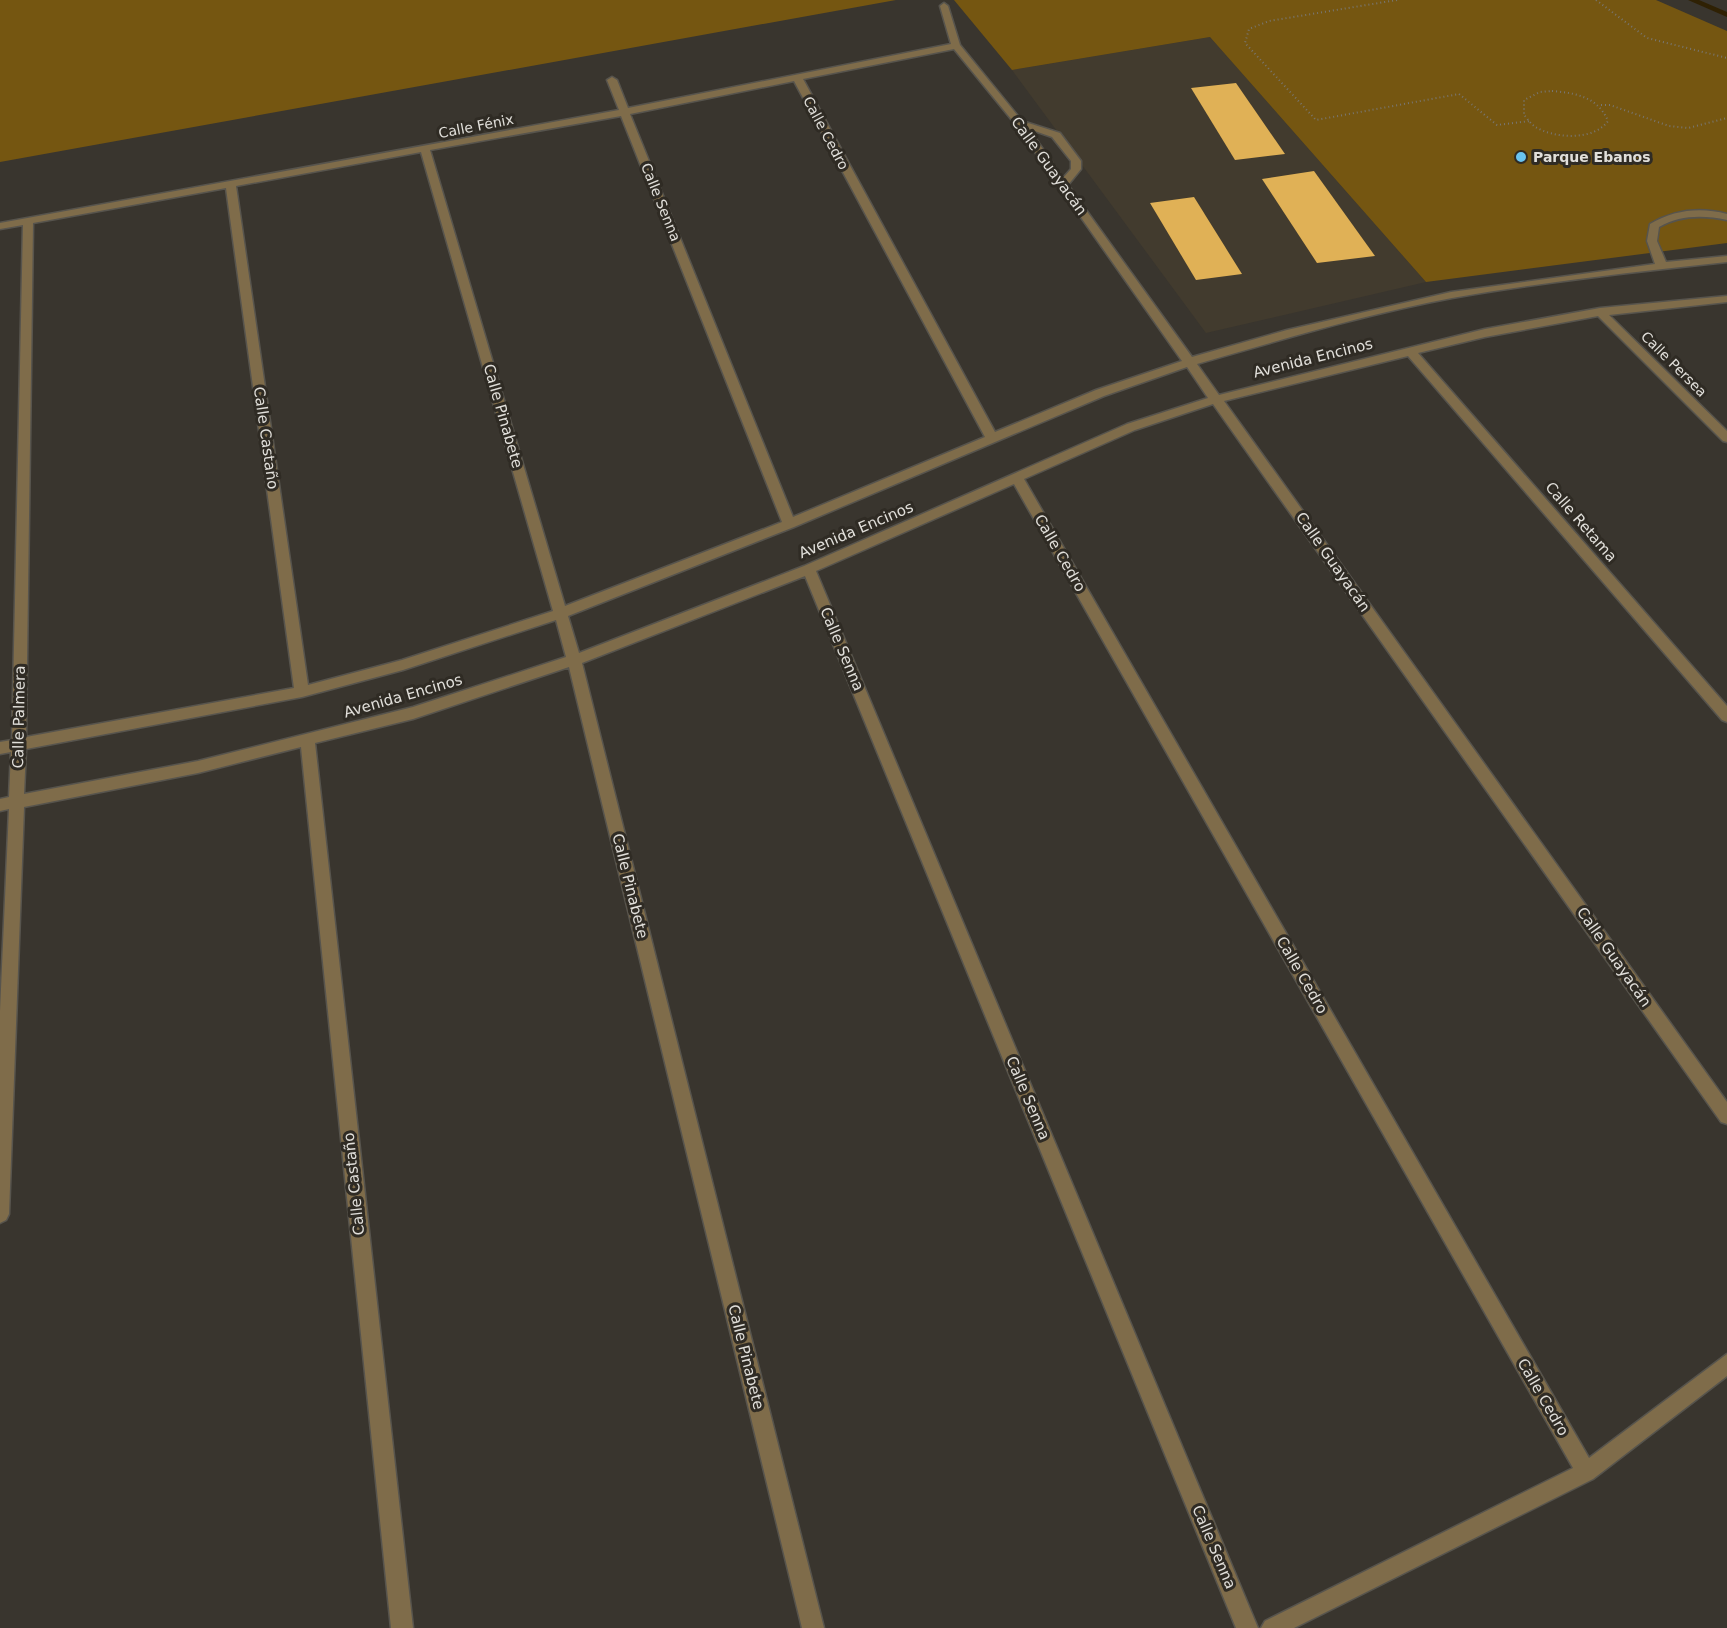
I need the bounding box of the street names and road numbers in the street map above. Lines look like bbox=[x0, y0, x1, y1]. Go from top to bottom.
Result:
street label: Calle Cedro bbox=[800, 94, 852, 172]
street label: Calle Fénix bbox=[437, 111, 515, 141]
street label: Calle Guayacán bbox=[1007, 113, 1091, 219]
street label: Calle Senna bbox=[638, 161, 684, 243]
street label: Calle Persea bbox=[1638, 328, 1710, 400]
street label: Avenida Encinos bbox=[1251, 334, 1375, 382]
street label: Calle Pinabete bbox=[480, 362, 526, 470]
street label: Calle Castaño bbox=[250, 386, 282, 490]
street label: Calle Retama bbox=[1541, 478, 1621, 566]
street label: Avenida Encinos bbox=[796, 498, 916, 562]
street label: Calle Guayacán bbox=[1292, 509, 1374, 615]
street label: Calle Cedro bbox=[1031, 511, 1089, 595]
street label: Calle Senna bbox=[816, 605, 868, 693]
street label: Calle Palmera bbox=[9, 665, 29, 769]
street label: Avenida Encinos bbox=[342, 670, 465, 722]
street label: Calle Pinabete bbox=[608, 832, 652, 940]
street label: Calle Guayacán bbox=[1573, 904, 1655, 1010]
street label: Calle Cedro bbox=[1273, 933, 1331, 1017]
street label: Calle Senna bbox=[1002, 1054, 1054, 1142]
street label: Calle Castaño bbox=[340, 1132, 368, 1236]
street label: Calle Pinabete bbox=[724, 1303, 768, 1411]
street label: Calle Cedro bbox=[1514, 1355, 1572, 1439]
street label: Calle Senna bbox=[1188, 1503, 1240, 1591]

